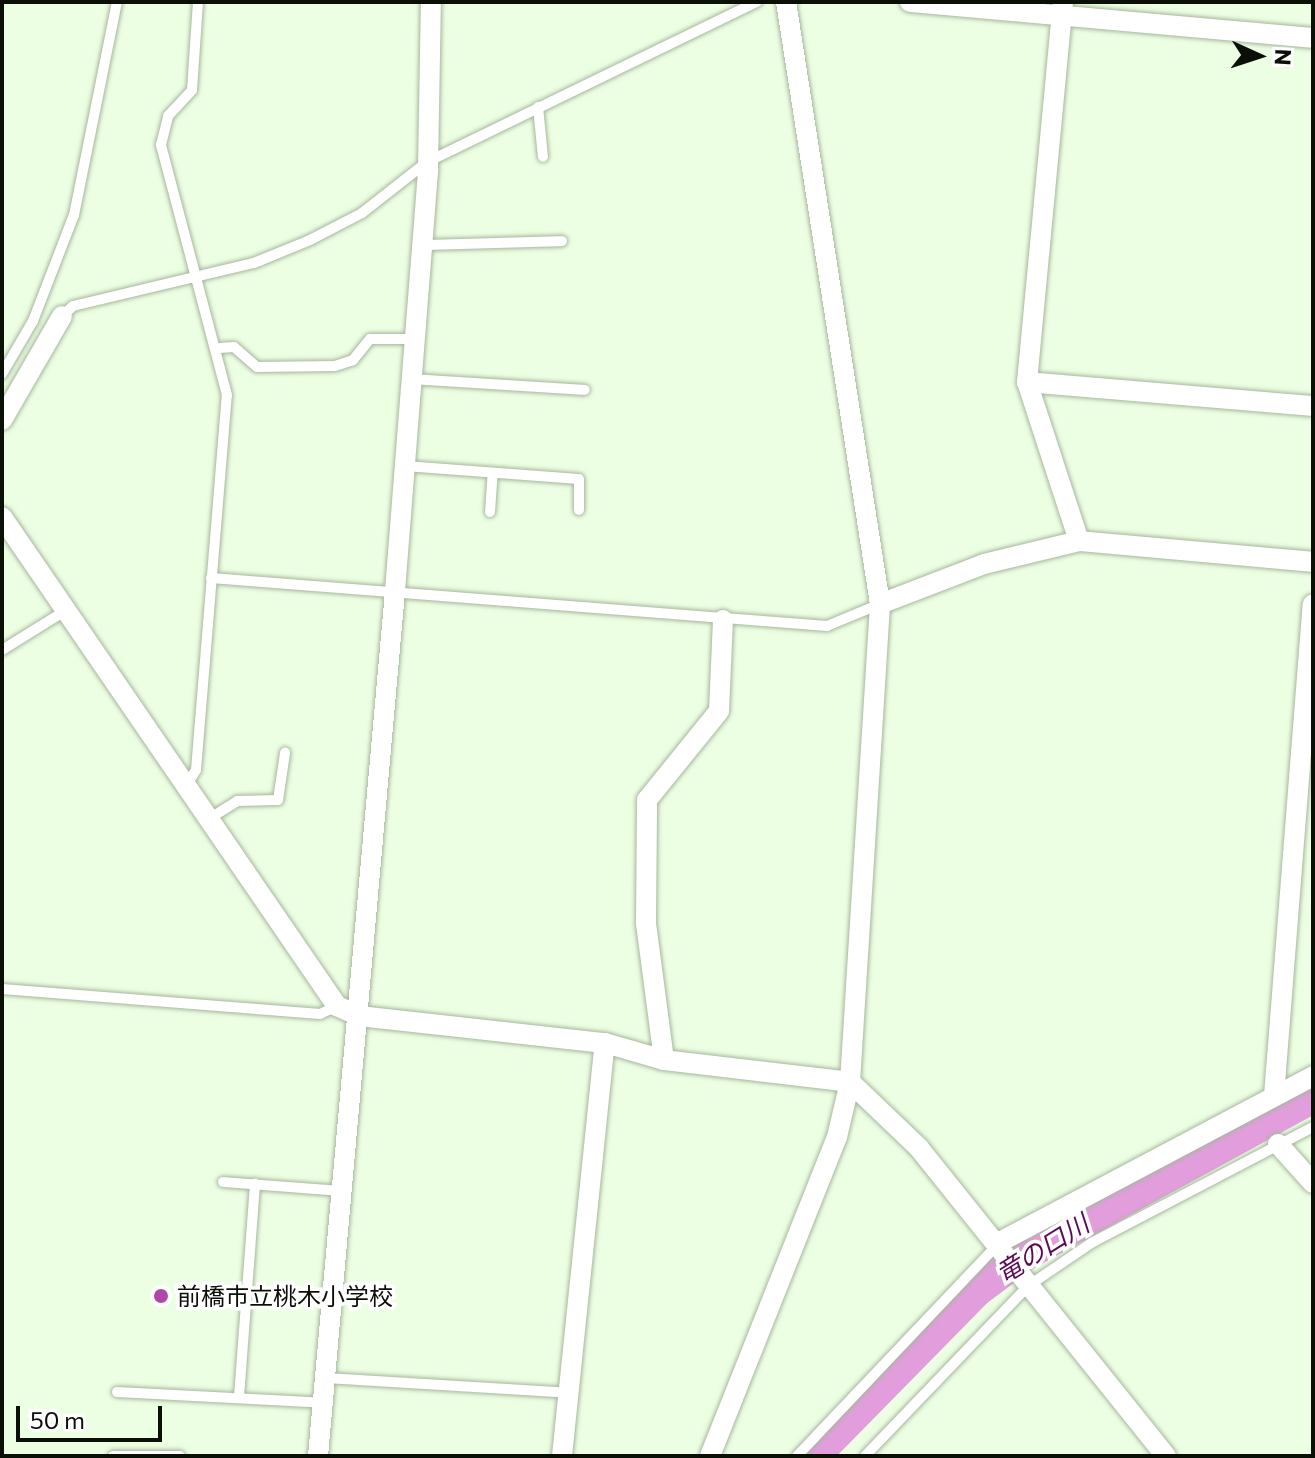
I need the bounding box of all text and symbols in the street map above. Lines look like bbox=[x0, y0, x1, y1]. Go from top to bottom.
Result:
north arrow bbox=[1219, 16, 1299, 96]
text: N bbox=[1270, 48, 1297, 66]
water label: 竜の口川 bbox=[990, 1207, 1094, 1289]
place label: 前橋市立桃木小学校 bbox=[177, 1282, 393, 1310]
marker: 前橋市立桃木小学校 bbox=[152, 1287, 170, 1305]
scale bar bbox=[20, 1390, 166, 1440]
text: 50 m bbox=[30, 1405, 85, 1434]

